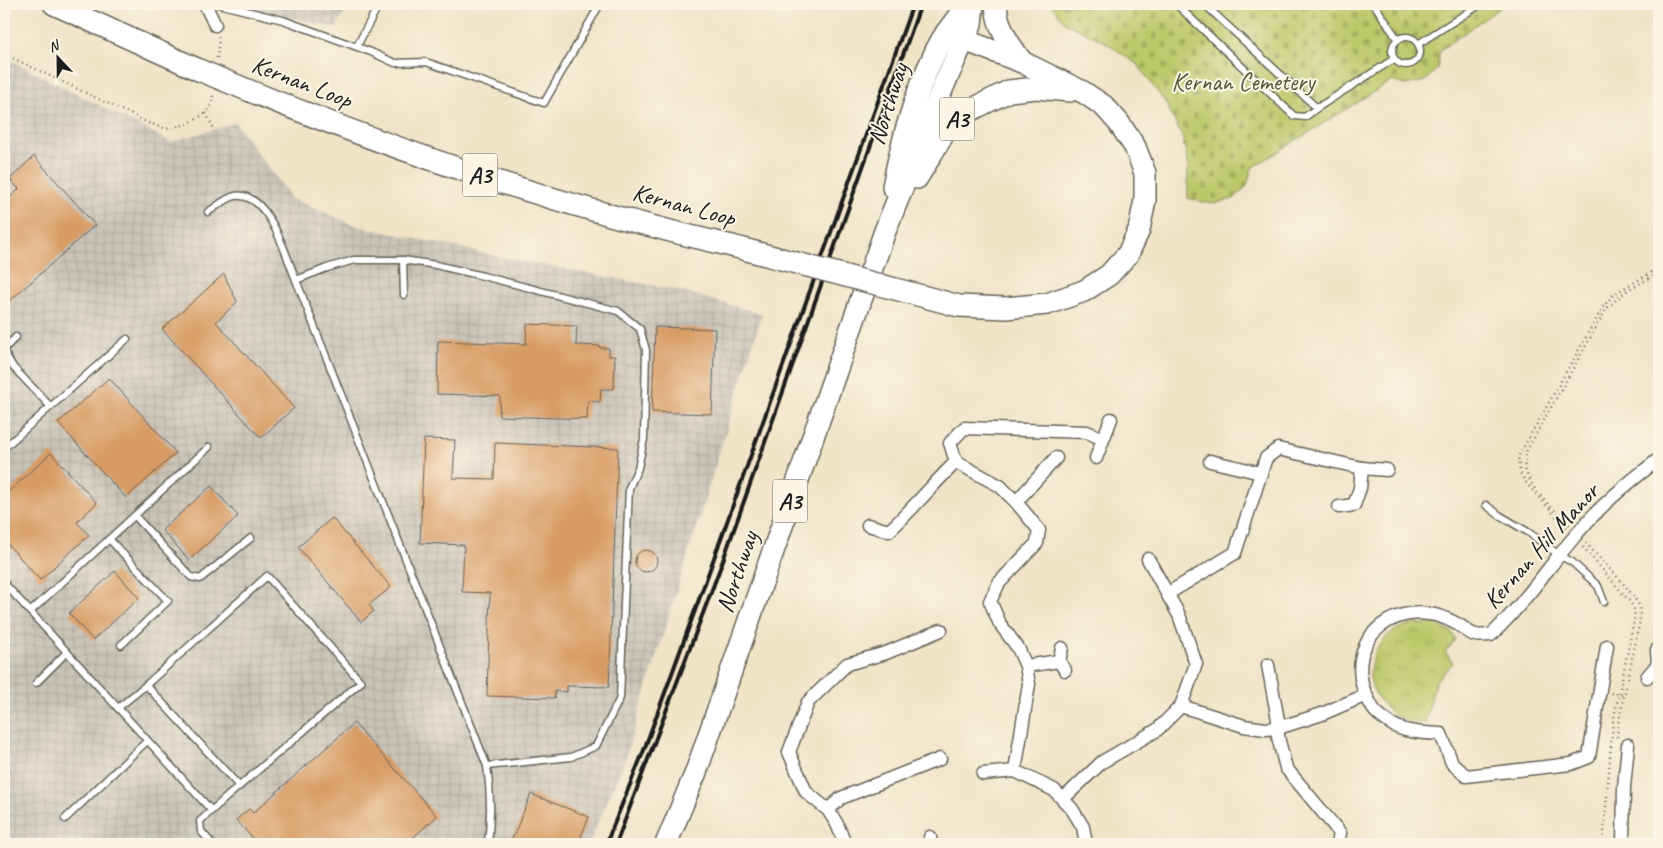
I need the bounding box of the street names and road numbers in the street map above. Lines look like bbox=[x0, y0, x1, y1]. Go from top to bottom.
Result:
street label: Kernan Loop bbox=[247, 48, 358, 116]
street label: Northway bbox=[860, 58, 917, 149]
road number: A3 bbox=[940, 98, 974, 140]
road number: A3 bbox=[462, 154, 498, 196]
street label: Kernan Loop bbox=[629, 176, 740, 234]
street label: Kernan Hill Manor bbox=[1476, 474, 1608, 616]
road number: A3 bbox=[772, 480, 808, 522]
street label: Northway bbox=[708, 526, 766, 617]

